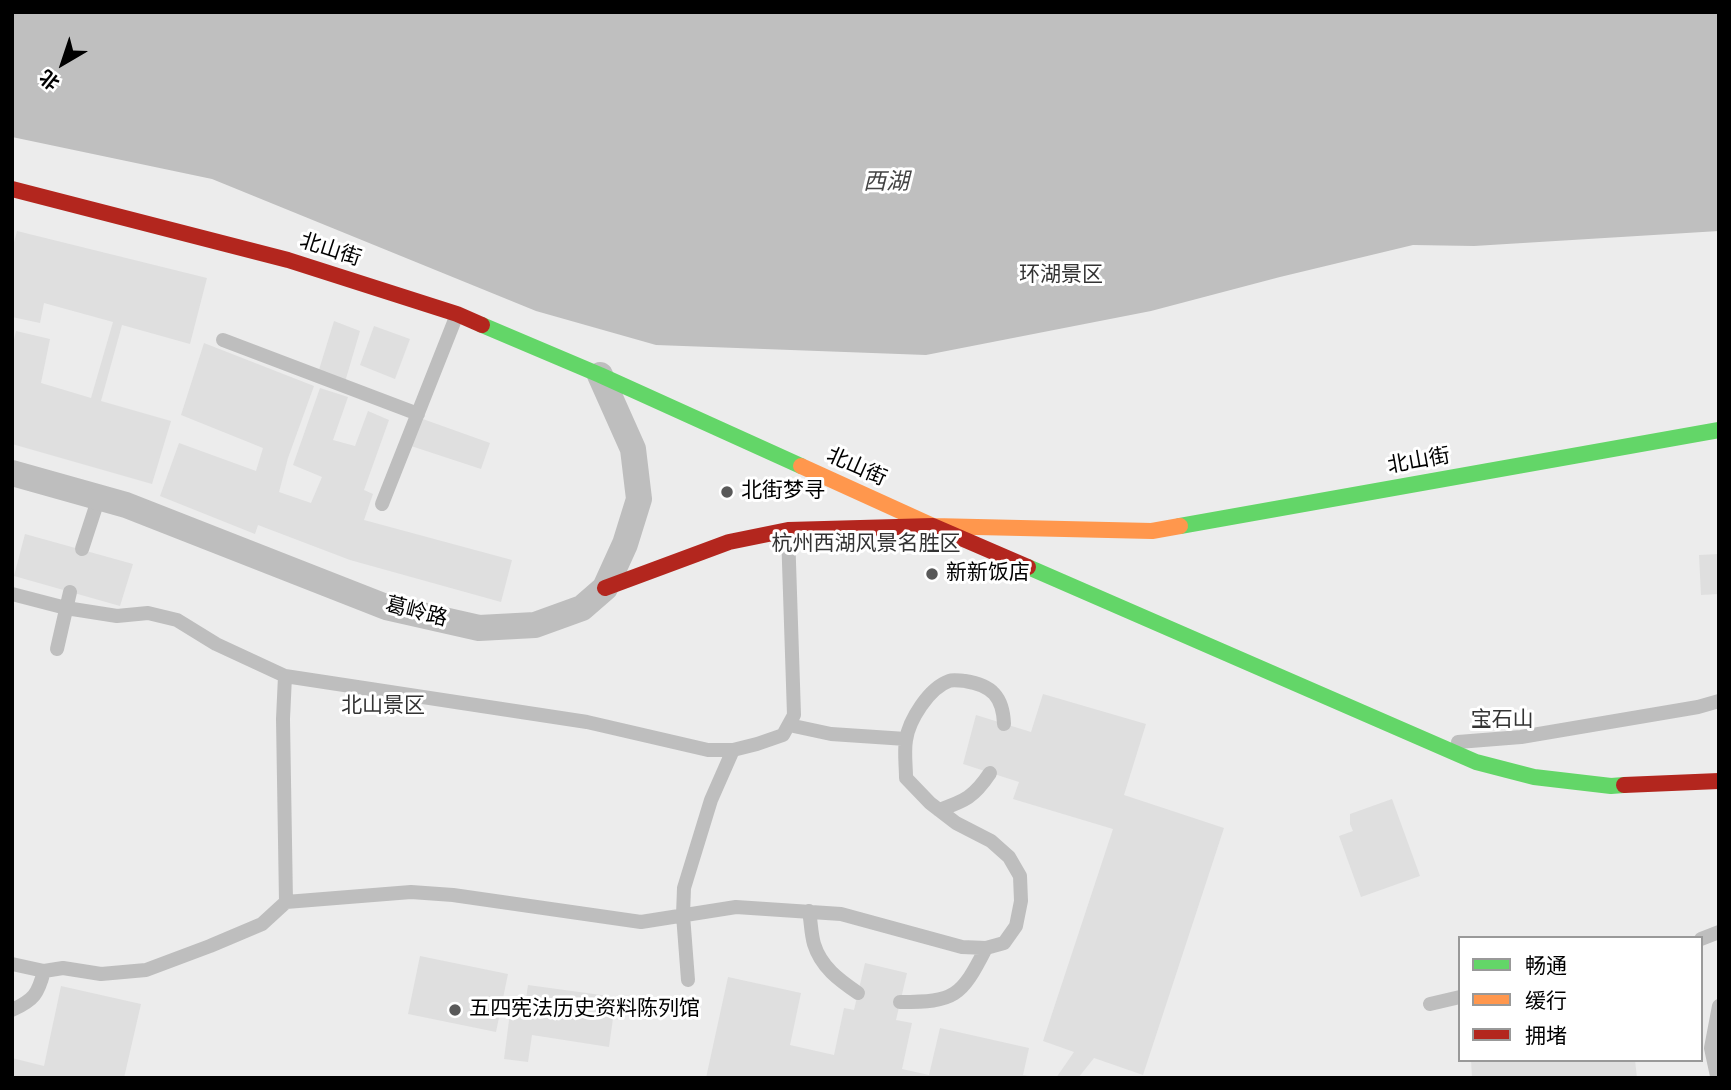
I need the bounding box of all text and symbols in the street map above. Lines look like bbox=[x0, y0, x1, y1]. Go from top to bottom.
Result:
north arrow bbox=[28, 28, 98, 98]
text: 北 bbox=[34, 63, 65, 95]
water label: 西湖 bbox=[863, 169, 909, 197]
street label: 北山街 bbox=[296, 229, 364, 273]
park label: 环湖景区 bbox=[1019, 263, 1103, 289]
street label: 北山街 bbox=[822, 444, 890, 492]
street label: 北山街 bbox=[1386, 444, 1452, 480]
place label: 北街梦寻 bbox=[741, 479, 825, 505]
marker: 北街梦寻 bbox=[719, 484, 735, 500]
park label: 杭州西湖风景名胜区 bbox=[772, 532, 960, 558]
place label: 新新饭店 bbox=[946, 561, 1030, 587]
marker: 新新饭店 bbox=[924, 566, 940, 582]
street label: 葛岭路 bbox=[382, 593, 450, 633]
park label: 北山景区 bbox=[341, 694, 425, 720]
park label: 宝石山 bbox=[1471, 708, 1533, 734]
legend bbox=[1458, 936, 1703, 1062]
text: 畅通 bbox=[1525, 952, 1567, 980]
text: 缓行 bbox=[1525, 987, 1567, 1015]
place label: 五四宪法历史资料陈列馆 bbox=[469, 997, 700, 1023]
marker: 五四宪法历史资料陈列馆 bbox=[447, 1002, 463, 1018]
text: 拥堵 bbox=[1525, 1022, 1567, 1050]

